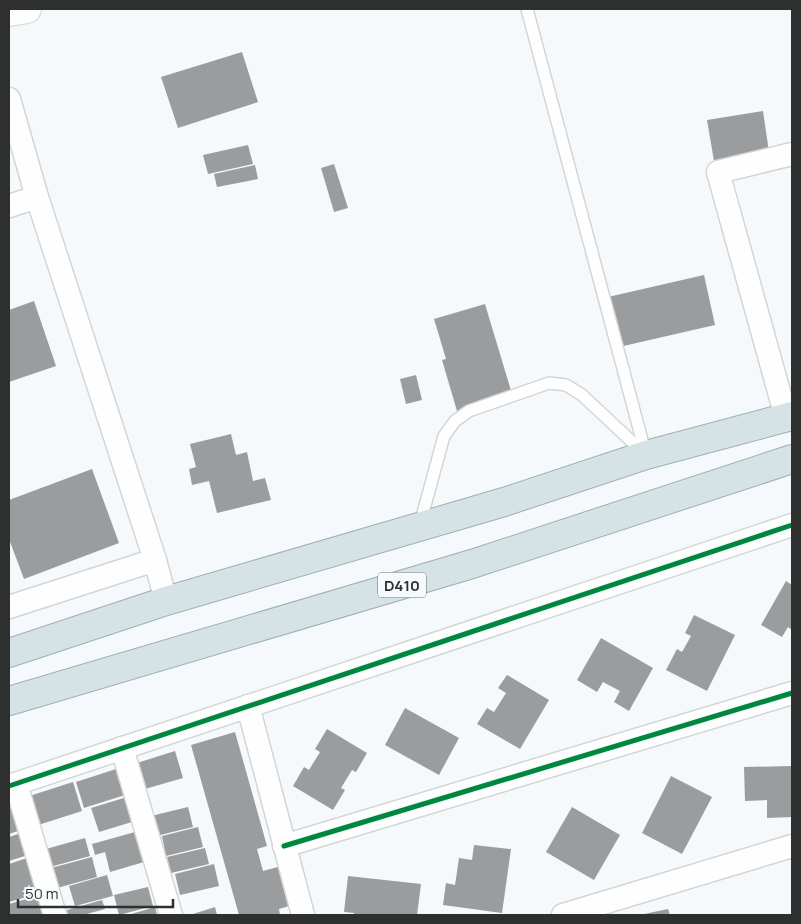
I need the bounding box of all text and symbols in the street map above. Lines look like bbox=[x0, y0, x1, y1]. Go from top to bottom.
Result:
road number: D410 bbox=[378, 572, 426, 598]
scale bar bbox=[18, 876, 172, 908]
text: 50 m bbox=[25, 883, 59, 904]

